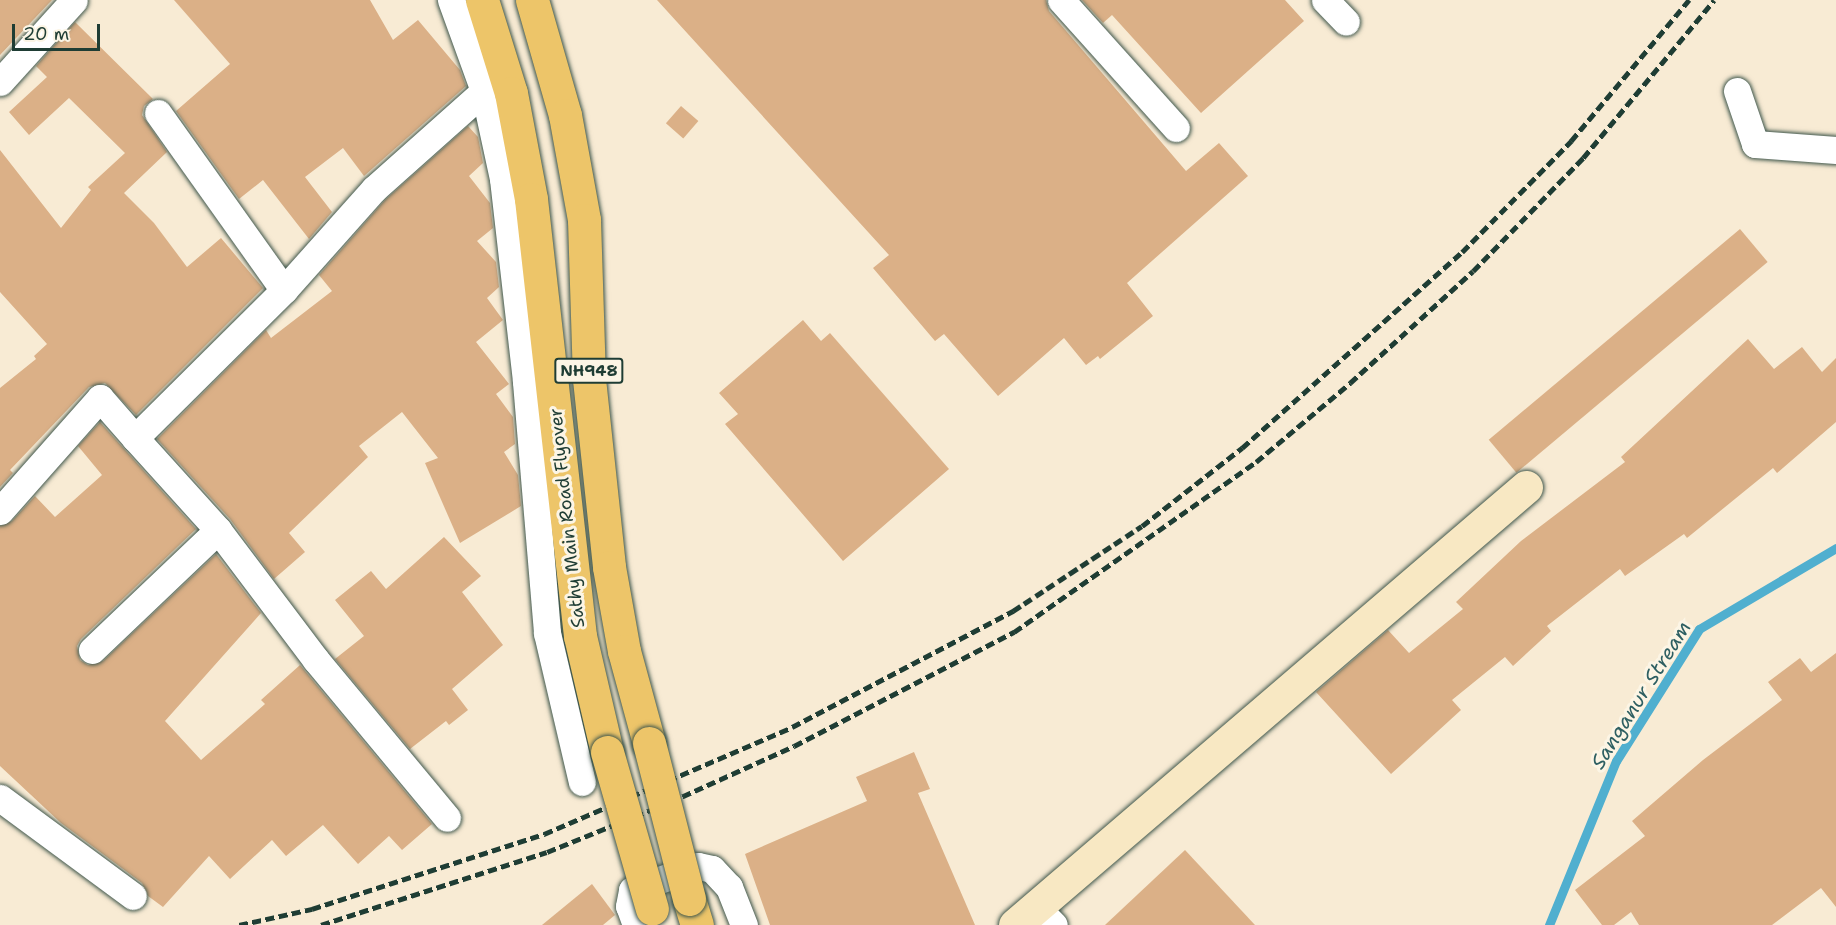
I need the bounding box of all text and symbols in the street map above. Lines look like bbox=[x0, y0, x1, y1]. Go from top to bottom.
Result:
scale bar bbox=[15, 12, 104, 50]
text: 20 m bbox=[23, 22, 69, 46]
road number: NH948 bbox=[553, 358, 625, 384]
street label: Sathy Main Road Flyover bbox=[545, 407, 589, 629]
water label: Sanganur Stream bbox=[1586, 617, 1696, 773]

